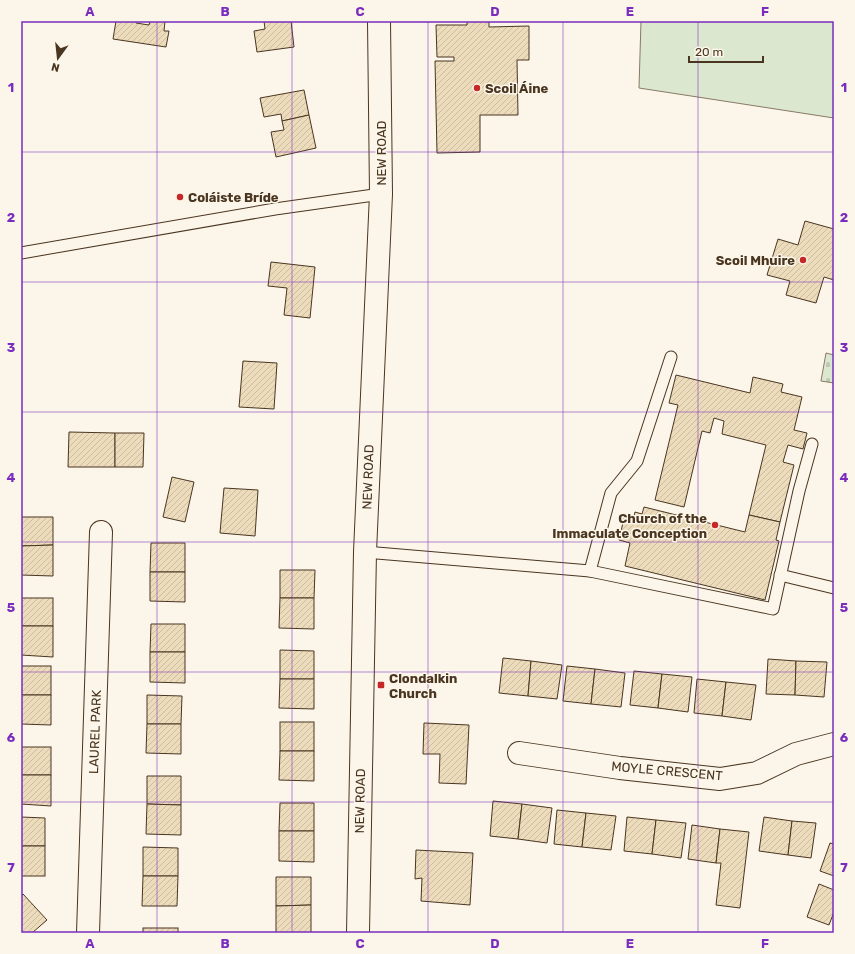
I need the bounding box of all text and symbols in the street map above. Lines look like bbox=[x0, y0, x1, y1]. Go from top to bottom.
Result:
text: A bbox=[85, 4, 95, 19]
text: B bbox=[220, 4, 230, 19]
text: C bbox=[355, 4, 365, 19]
text: D bbox=[490, 4, 500, 19]
text: E bbox=[626, 4, 634, 19]
text: F bbox=[761, 4, 769, 19]
north arrow bbox=[38, 38, 78, 78]
scale bar bbox=[689, 38, 763, 64]
text: 20 m bbox=[695, 45, 723, 59]
text: N bbox=[50, 60, 61, 74]
text: 1 bbox=[8, 80, 14, 95]
text: 1 bbox=[841, 80, 847, 95]
place label: Scoil Áine bbox=[485, 81, 548, 96]
marker: Scoil Áine bbox=[472, 83, 482, 93]
street label: NEW ROAD bbox=[374, 120, 389, 186]
place label: Coláiste Bríde bbox=[188, 190, 279, 205]
marker: Coláiste Bríde bbox=[175, 192, 185, 202]
text: 2 bbox=[7, 210, 15, 225]
text: 2 bbox=[840, 210, 848, 225]
place label: Scoil Mhuire bbox=[716, 253, 795, 268]
marker: Scoil Mhuire bbox=[798, 255, 808, 265]
text: 3 bbox=[7, 340, 16, 355]
text: 3 bbox=[840, 340, 849, 355]
street label: NEW ROAD bbox=[359, 444, 377, 510]
text: 4 bbox=[7, 470, 16, 485]
text: 4 bbox=[840, 470, 849, 485]
place label: Church of the Immaculate Conception bbox=[552, 511, 707, 541]
marker: Church of the Immaculate Conception bbox=[710, 520, 720, 530]
text: 5 bbox=[7, 600, 15, 615]
text: 5 bbox=[840, 600, 848, 615]
place label: Clondalkin Church bbox=[389, 671, 457, 701]
marker: Clondalkin Church bbox=[376, 680, 386, 690]
street label: LAUREL PARK bbox=[86, 689, 104, 774]
text: 6 bbox=[7, 730, 16, 745]
text: 6 bbox=[840, 730, 849, 745]
street label: MOYLE CRESCENT bbox=[611, 759, 724, 783]
street label: NEW ROAD bbox=[352, 768, 368, 834]
text: 7 bbox=[7, 860, 15, 875]
text: 7 bbox=[840, 860, 848, 875]
text: A bbox=[85, 936, 95, 951]
text: B bbox=[220, 936, 230, 951]
text: C bbox=[355, 936, 365, 951]
text: D bbox=[490, 936, 500, 951]
text: E bbox=[626, 936, 634, 951]
text: F bbox=[761, 936, 769, 951]

